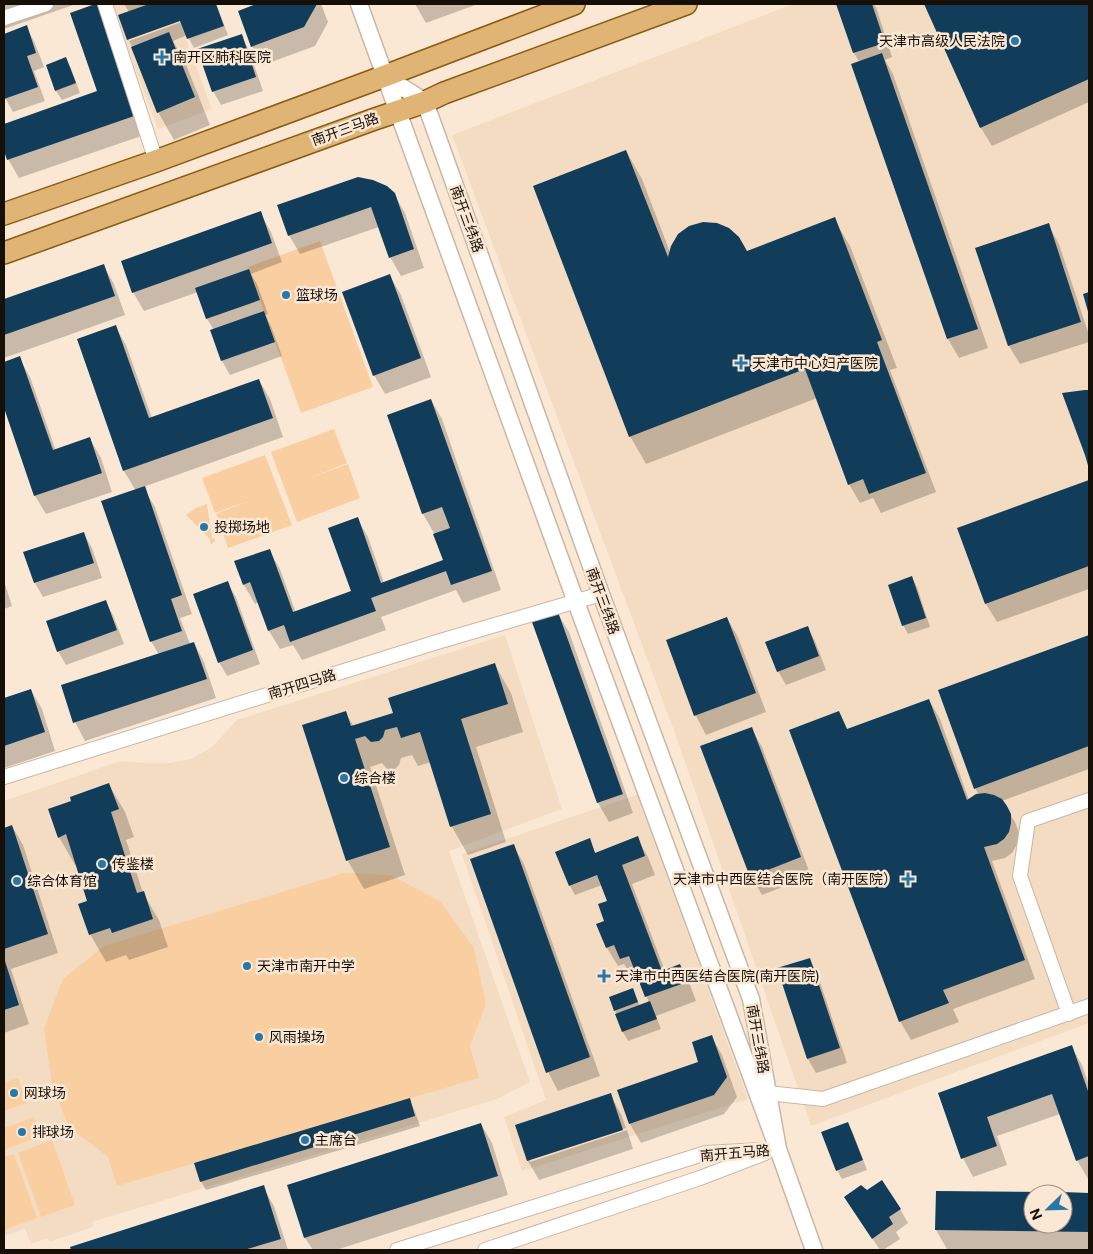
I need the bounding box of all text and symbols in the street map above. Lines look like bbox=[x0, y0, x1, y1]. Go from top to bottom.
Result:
place label: 天津市高级人民法院 bbox=[879, 33, 1005, 49]
marker: 天津市高级人民法院 bbox=[1009, 35, 1021, 47]
place label: 南开区肺科医院 bbox=[173, 49, 271, 65]
marker: 南开区肺科医院 bbox=[155, 50, 169, 64]
street label: 南开三马路 bbox=[309, 110, 381, 148]
street label: 南开三纬路 bbox=[448, 183, 486, 255]
place label: 篮球场 bbox=[296, 287, 338, 303]
marker: 篮球场 bbox=[280, 289, 292, 301]
place label: 天津市中心妇产医院 bbox=[752, 355, 878, 371]
marker: 天津市中心妇产医院 bbox=[734, 356, 748, 370]
place label: 投掷场地 bbox=[214, 519, 270, 535]
marker: 投掷场地 bbox=[198, 521, 210, 533]
street label: 南开三纬路 bbox=[584, 565, 622, 637]
street label: 南开四马路 bbox=[266, 666, 338, 702]
place label: 综合楼 bbox=[354, 770, 396, 786]
marker: 综合楼 bbox=[338, 772, 350, 784]
place label: 传鉴楼 bbox=[112, 856, 154, 872]
marker: 传鉴楼 bbox=[96, 858, 108, 870]
place label: 天津市中西医结合医院（南开医院） bbox=[673, 871, 897, 887]
marker: 天津市中西医结合医院（南开医院） bbox=[901, 872, 915, 886]
place label: 综合体育馆 bbox=[27, 873, 97, 889]
marker: 综合体育馆 bbox=[11, 875, 23, 887]
place label: 天津市南开中学 bbox=[257, 958, 355, 974]
marker: 天津市南开中学 bbox=[241, 960, 253, 972]
place label: 天津市中西医结合医院(南开医院) bbox=[615, 968, 820, 984]
marker: 天津市中西医结合医院(南开医院) bbox=[597, 969, 611, 983]
street label: 南开三纬路 bbox=[744, 1003, 772, 1075]
place label: 风雨操场 bbox=[269, 1029, 325, 1045]
marker: 风雨操场 bbox=[253, 1031, 265, 1043]
place label: 网球场 bbox=[24, 1085, 66, 1101]
marker: 网球场 bbox=[8, 1087, 20, 1099]
place label: 排球场 bbox=[32, 1124, 74, 1140]
marker: 排球场 bbox=[16, 1126, 28, 1138]
place label: 主席台 bbox=[315, 1132, 357, 1148]
marker: 主席台 bbox=[299, 1134, 311, 1146]
street label: 南开五马路 bbox=[699, 1142, 771, 1164]
north arrow bbox=[1023, 1184, 1073, 1234]
text: N bbox=[1027, 1206, 1046, 1222]

